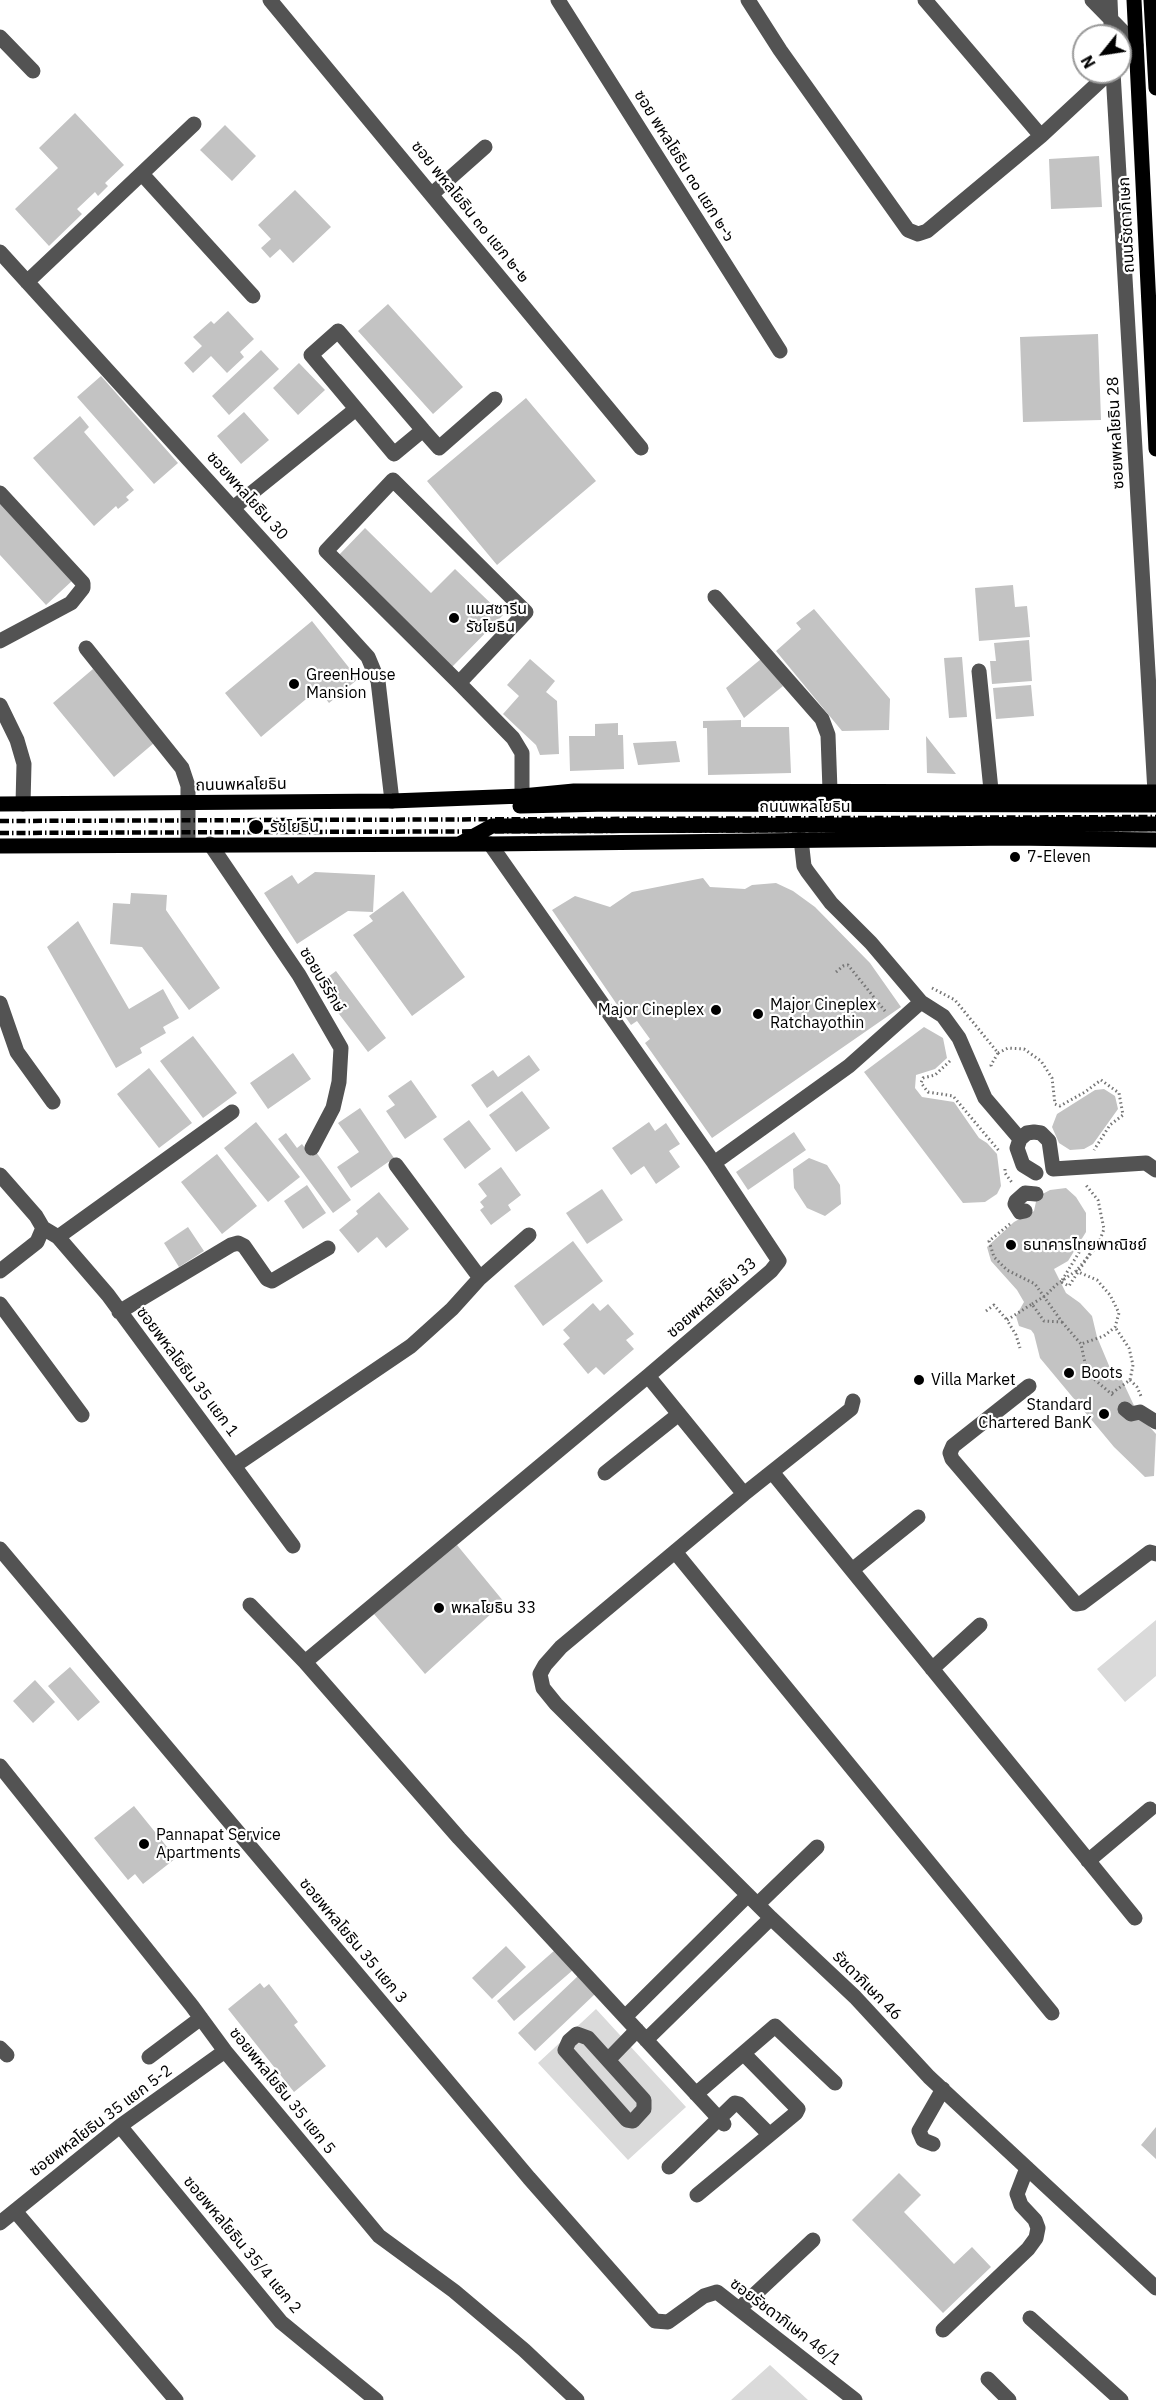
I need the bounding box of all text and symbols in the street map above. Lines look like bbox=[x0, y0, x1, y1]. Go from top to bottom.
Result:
north arrow bbox=[1072, 24, 1132, 84]
text: N bbox=[1077, 52, 1100, 72]
street label: ซอย พหลโยธิน ๓๐ แยก ๒-๖ bbox=[629, 87, 739, 245]
street label: ซอย พหลโยธิน ๓๐ แยก ๒-๒ bbox=[407, 137, 533, 287]
street label: ถนนรัชดาภิเษก bbox=[1115, 176, 1139, 274]
street label: ซอยพหลโยธิน 28 bbox=[1103, 376, 1129, 490]
street label: ซอยพหลโยธิน 30 bbox=[202, 448, 292, 544]
place label: แมสซารีน รัชโยธิน bbox=[466, 599, 527, 637]
marker: แมสซารีน รัชโยธิน bbox=[447, 611, 461, 625]
place label: GreenHouse Mansion bbox=[306, 665, 396, 703]
marker: GreenHouse Mansion bbox=[287, 677, 301, 691]
street label: ถนนพหลโยธิน bbox=[195, 775, 287, 795]
street label: ถนนพหลโยธิน bbox=[759, 797, 851, 817]
place label: รัชโยธิน bbox=[270, 817, 319, 837]
marker: รัชโยธิน bbox=[247, 818, 265, 836]
place label: 7-Eleven bbox=[1027, 847, 1091, 867]
marker: 7-Eleven bbox=[1008, 850, 1022, 864]
street label: ซอยบริรักษ์ bbox=[295, 944, 349, 1016]
place label: Major Cineplex Ratchayothin bbox=[770, 995, 876, 1033]
place label: Major Cineplex bbox=[598, 1000, 704, 1020]
marker: Major Cineplex bbox=[709, 1003, 723, 1017]
marker: Major Cineplex Ratchayothin bbox=[751, 1007, 765, 1021]
place label: ธนาคารไทยพาณิชย์ bbox=[1023, 1235, 1147, 1255]
marker: ธนาคารไทยพาณิชย์ bbox=[1004, 1238, 1018, 1252]
street label: ซอยพหลโยธิน 33 bbox=[663, 1254, 761, 1342]
street label: ซอยพหลโยธิน 35 แยก 1 bbox=[132, 1303, 242, 1441]
place label: Boots bbox=[1081, 1363, 1123, 1383]
marker: Boots bbox=[1062, 1366, 1076, 1380]
place label: Villa Market bbox=[931, 1370, 1016, 1390]
marker: Villa Market bbox=[912, 1373, 926, 1387]
place label: Standard Chartered BanK bbox=[978, 1395, 1092, 1433]
marker: Standard Chartered BanK bbox=[1097, 1407, 1111, 1421]
place label: พหลโยธิน 33 bbox=[451, 1598, 536, 1618]
marker: พหลโยธิน 33 bbox=[432, 1601, 446, 1615]
place label: Pannapat Service Apartments bbox=[156, 1825, 281, 1863]
marker: Pannapat Service Apartments bbox=[137, 1837, 151, 1851]
street label: ซอยพหลโยธิน 35 แยก 3 bbox=[295, 1874, 411, 2008]
street label: รัชดาภิเษก 46 bbox=[828, 1947, 906, 2025]
street label: ซอยพหลโยธิน 35 แยก 5 bbox=[225, 2024, 339, 2158]
street label: ซอยพหลโยธิน 35 แยก 5-2 bbox=[26, 2061, 176, 2181]
street label: ซอยพหลโยธิน 35/4 แยก 2 bbox=[179, 2172, 305, 2318]
street label: ซอยรัชดาภิเษก 46/1 bbox=[726, 2274, 844, 2370]

